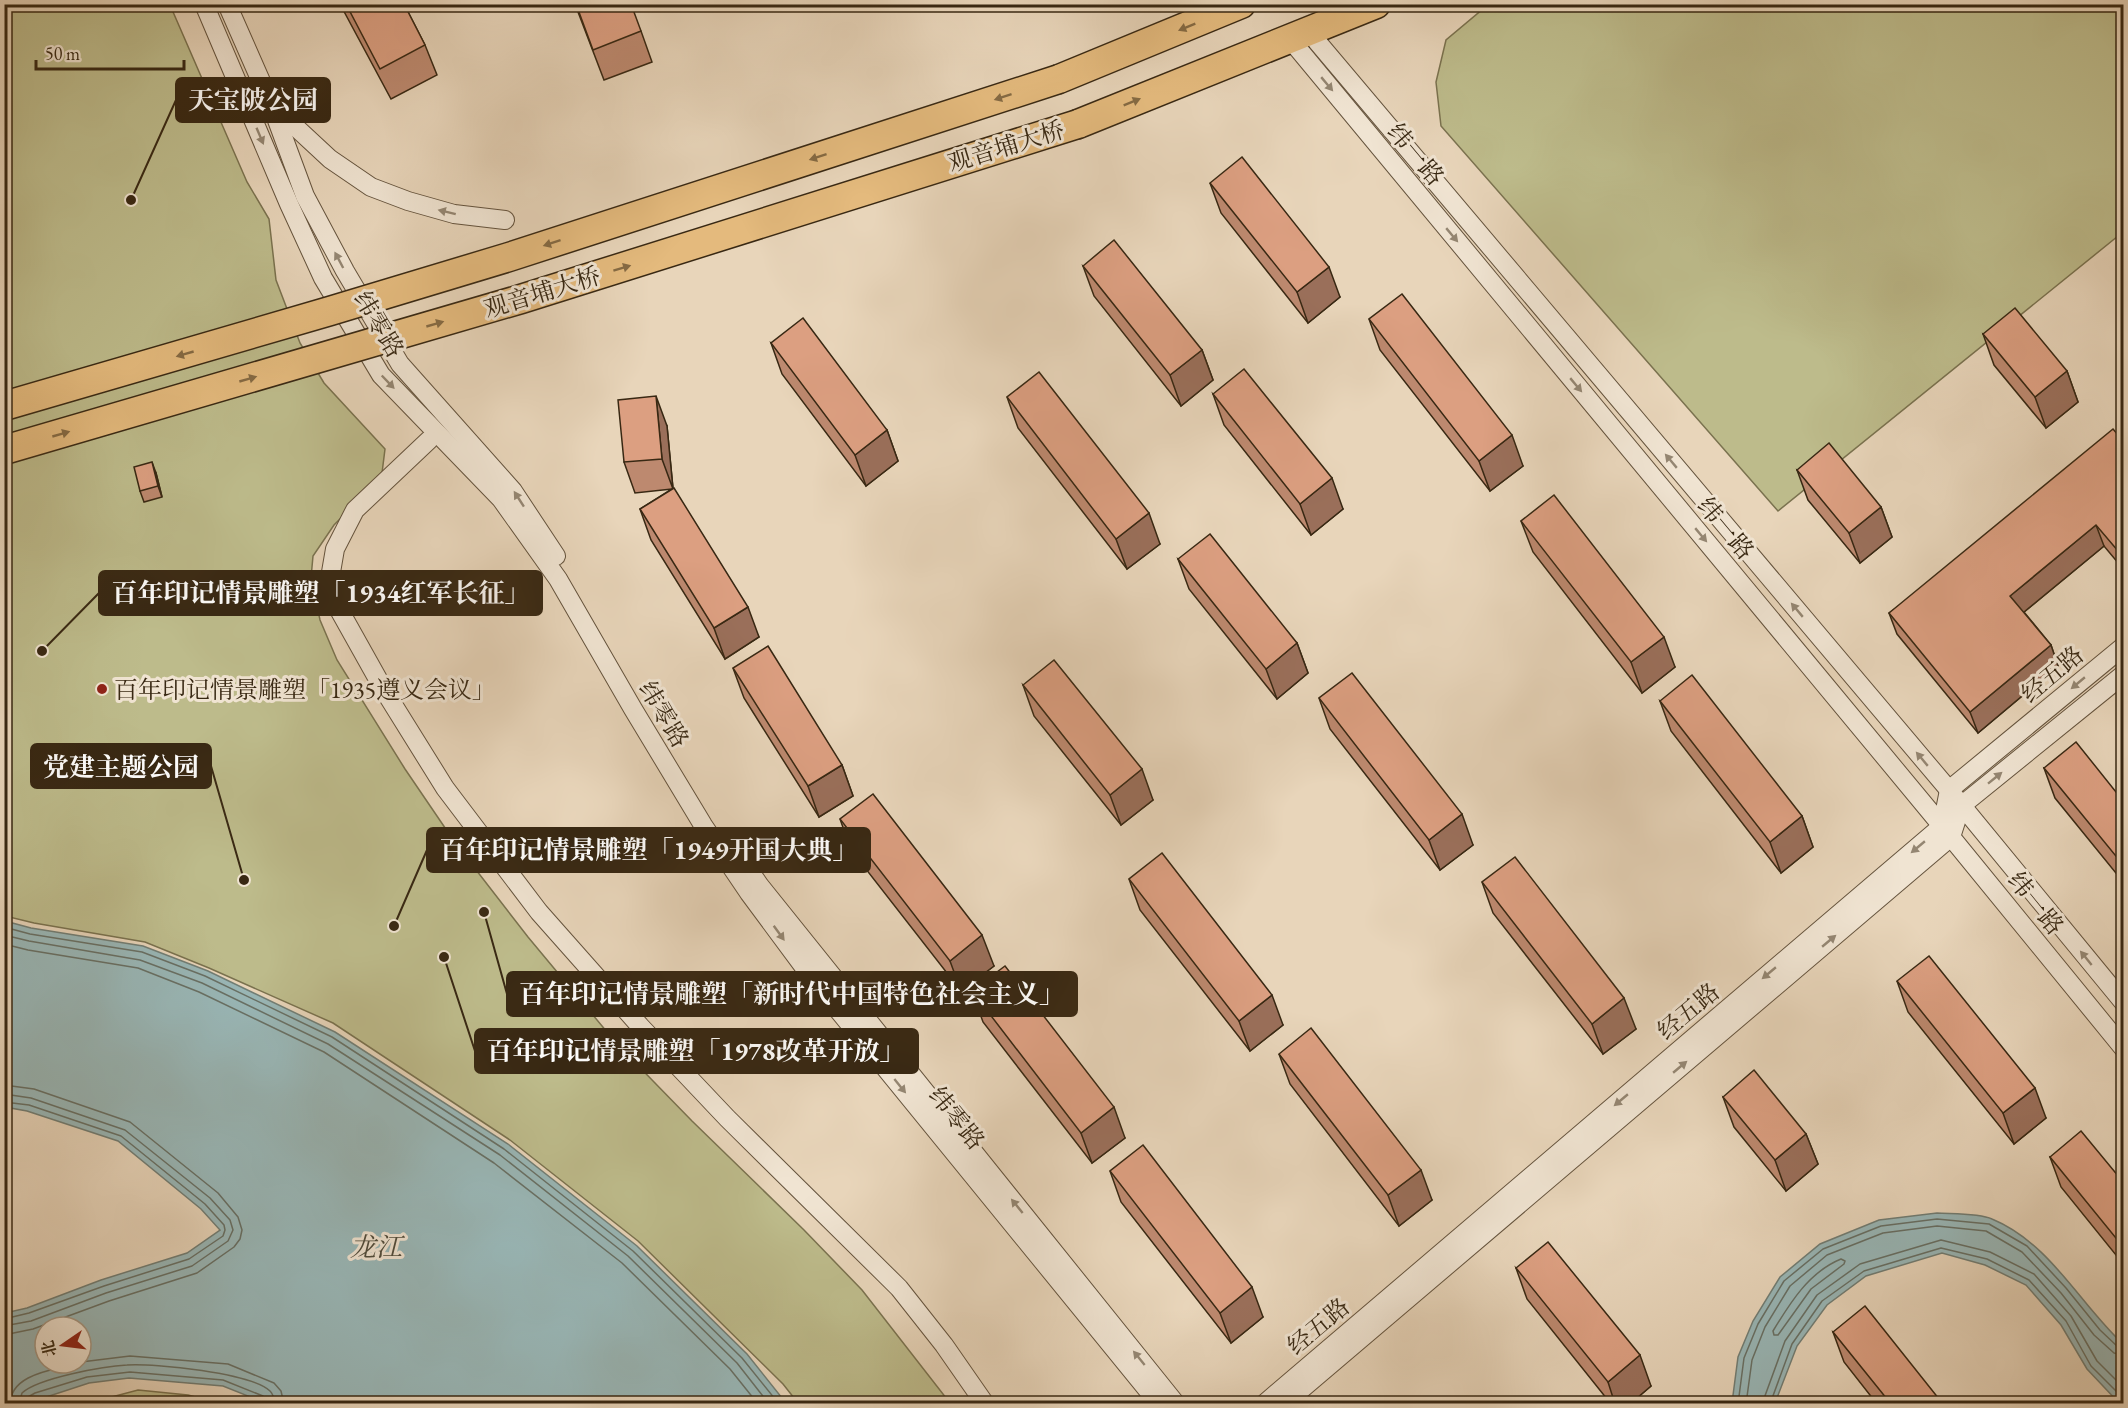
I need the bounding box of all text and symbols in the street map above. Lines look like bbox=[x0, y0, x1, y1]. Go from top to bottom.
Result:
one-way arrow bbox=[1177, 22, 1195, 32]
scale bar bbox=[36, 33, 184, 71]
text: 50 m bbox=[45, 42, 80, 65]
one-way arrow bbox=[1321, 77, 1333, 92]
callout: 天宝陂公园 bbox=[176, 78, 330, 122]
text: 天宝陂公园 bbox=[188, 83, 318, 117]
one-way arrow bbox=[994, 93, 1012, 102]
one-way arrow bbox=[1123, 97, 1141, 106]
street label: 观音埔大桥 bbox=[944, 114, 1068, 178]
street label: 纬一路 bbox=[1381, 116, 1451, 192]
one-way arrow bbox=[255, 127, 265, 145]
one-way arrow bbox=[809, 153, 827, 162]
one-way arrow bbox=[438, 206, 456, 216]
one-way arrow bbox=[1445, 227, 1457, 242]
one-way arrow bbox=[543, 238, 561, 248]
one-way arrow bbox=[334, 251, 344, 268]
street label: 观音埔大桥 bbox=[480, 260, 604, 324]
one-way arrow bbox=[613, 262, 631, 272]
street label: 纬零路 bbox=[347, 285, 411, 363]
one-way arrow bbox=[426, 319, 444, 328]
one-way arrow bbox=[175, 350, 193, 359]
one-way arrow bbox=[239, 374, 257, 383]
one-way arrow bbox=[381, 375, 395, 389]
one-way arrow bbox=[1570, 377, 1583, 393]
one-way arrow bbox=[52, 429, 70, 438]
one-way arrow bbox=[1665, 454, 1678, 469]
street label: 纬一路 bbox=[1691, 490, 1761, 566]
one-way arrow bbox=[513, 491, 524, 507]
one-way arrow bbox=[1694, 527, 1707, 543]
callout: 百年印记情景雕塑「1934红军长征」 bbox=[99, 571, 542, 615]
text: 百年印记情景雕塑「1934红军长征」 bbox=[111, 576, 531, 610]
one-way arrow bbox=[1791, 603, 1804, 618]
street label: 经五路 bbox=[2014, 639, 2090, 709]
place label: 百年印记情景雕塑「1935遵义会议」 bbox=[114, 674, 496, 705]
street label: 纬零路 bbox=[632, 675, 696, 753]
one-way arrow bbox=[2071, 676, 2086, 689]
marker: 百年印记情景雕塑「1935遵义会议」 bbox=[95, 682, 109, 696]
callout: 党建主题公园 bbox=[31, 744, 211, 788]
text: 党建主题公园 bbox=[43, 750, 199, 784]
one-way arrow bbox=[1916, 751, 1929, 767]
one-way arrow bbox=[1988, 772, 2003, 785]
callout: 百年印记情景雕塑「1949开国大典」 bbox=[427, 828, 870, 872]
text: 百年印记情景雕塑「1949开国大典」 bbox=[439, 833, 859, 867]
one-way arrow bbox=[1911, 840, 1926, 853]
street label: 纬一路 bbox=[2001, 865, 2071, 941]
one-way arrow bbox=[773, 925, 785, 941]
one-way arrow bbox=[1821, 934, 1837, 947]
one-way arrow bbox=[2080, 950, 2093, 966]
one-way arrow bbox=[1762, 966, 1777, 979]
callout: 百年印记情景雕塑「新时代中国特色社会主义」 bbox=[507, 972, 1077, 1016]
street label: 经五路 bbox=[1650, 976, 1726, 1046]
text: 百年印记情景雕塑「新时代中国特色社会主义」 bbox=[519, 977, 1065, 1011]
callout: 百年印记情景雕塑「1978改革开放」 bbox=[475, 1029, 918, 1073]
text: 百年印记情景雕塑「1978改革开放」 bbox=[486, 1034, 906, 1068]
one-way arrow bbox=[1672, 1061, 1687, 1074]
one-way arrow bbox=[893, 1078, 906, 1093]
street label: 纬零路 bbox=[922, 1080, 992, 1156]
one-way arrow bbox=[1613, 1093, 1629, 1106]
one-way arrow bbox=[1011, 1198, 1024, 1214]
water label: 龙江 bbox=[350, 1230, 406, 1264]
street label: 经五路 bbox=[1280, 1291, 1356, 1361]
north arrow bbox=[33, 1315, 93, 1375]
text: 北 bbox=[37, 1338, 61, 1359]
one-way arrow bbox=[1133, 1350, 1146, 1366]

